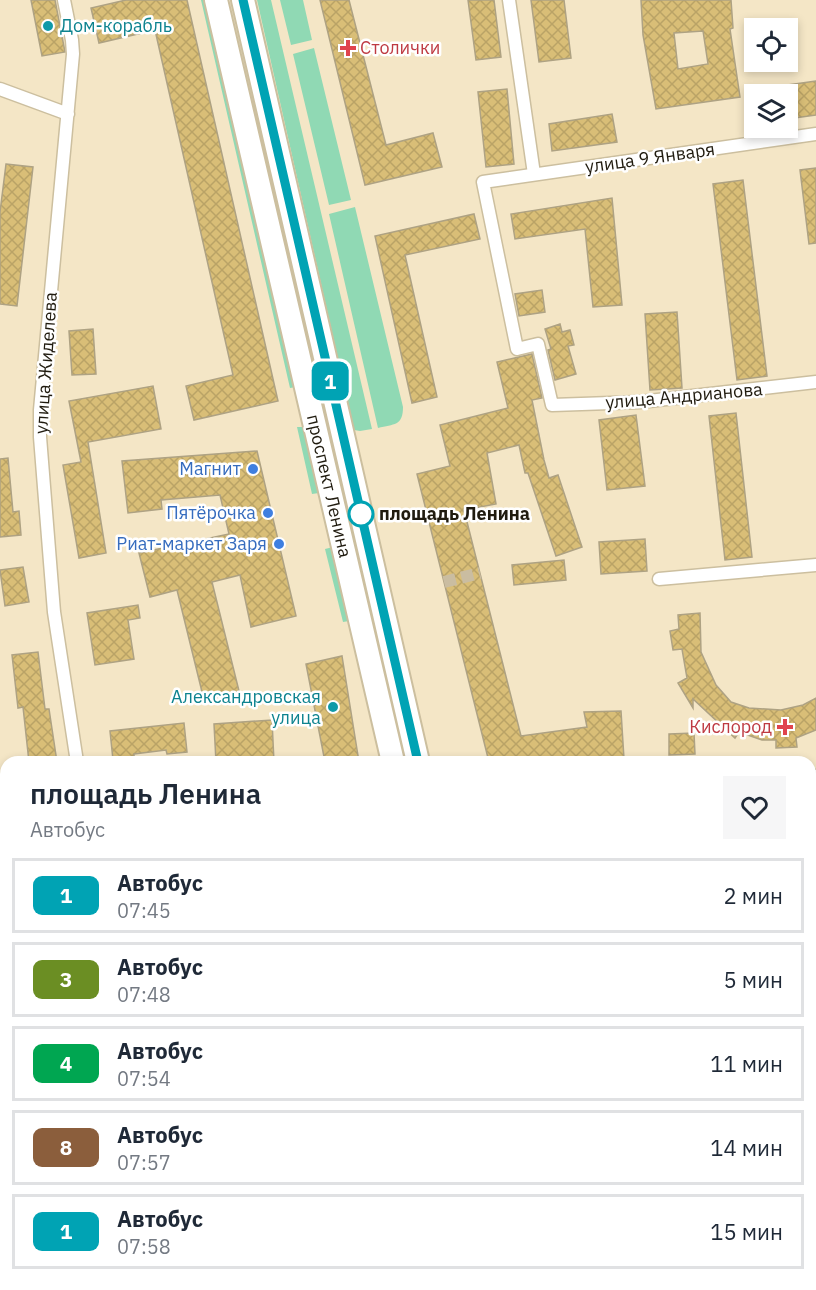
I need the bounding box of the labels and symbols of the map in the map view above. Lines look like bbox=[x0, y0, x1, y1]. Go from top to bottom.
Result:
place label: Дом-корабль bbox=[60, 14, 172, 37]
marker: Дом-корабль bbox=[41, 19, 55, 33]
place label: Столички bbox=[360, 36, 440, 59]
marker: Столички bbox=[341, 41, 355, 55]
street label: улица 9 Января bbox=[584, 137, 716, 178]
street label: улица Жиделева bbox=[29, 291, 62, 435]
line badge: 1 bbox=[310, 362, 350, 400]
street label: улица Андрианова bbox=[604, 377, 764, 414]
street label: проспект Ленина bbox=[302, 412, 357, 560]
place label: Магнит bbox=[179, 457, 241, 480]
marker: Магнит bbox=[246, 462, 260, 476]
place label: Пятёрочка bbox=[166, 501, 256, 524]
marker: площадь Ленина bbox=[348, 501, 374, 527]
place label: площадь Ленина bbox=[379, 502, 530, 525]
marker: Пятёрочка bbox=[261, 506, 275, 520]
place label: Риат-маркет Заря bbox=[116, 532, 267, 555]
marker: Риат-маркет Заря bbox=[272, 537, 286, 551]
place label: Александровская улица bbox=[171, 685, 321, 729]
marker: Александровская улица bbox=[326, 700, 340, 714]
place label: Кислород bbox=[689, 715, 772, 738]
marker: Кислород bbox=[776, 718, 794, 736]

